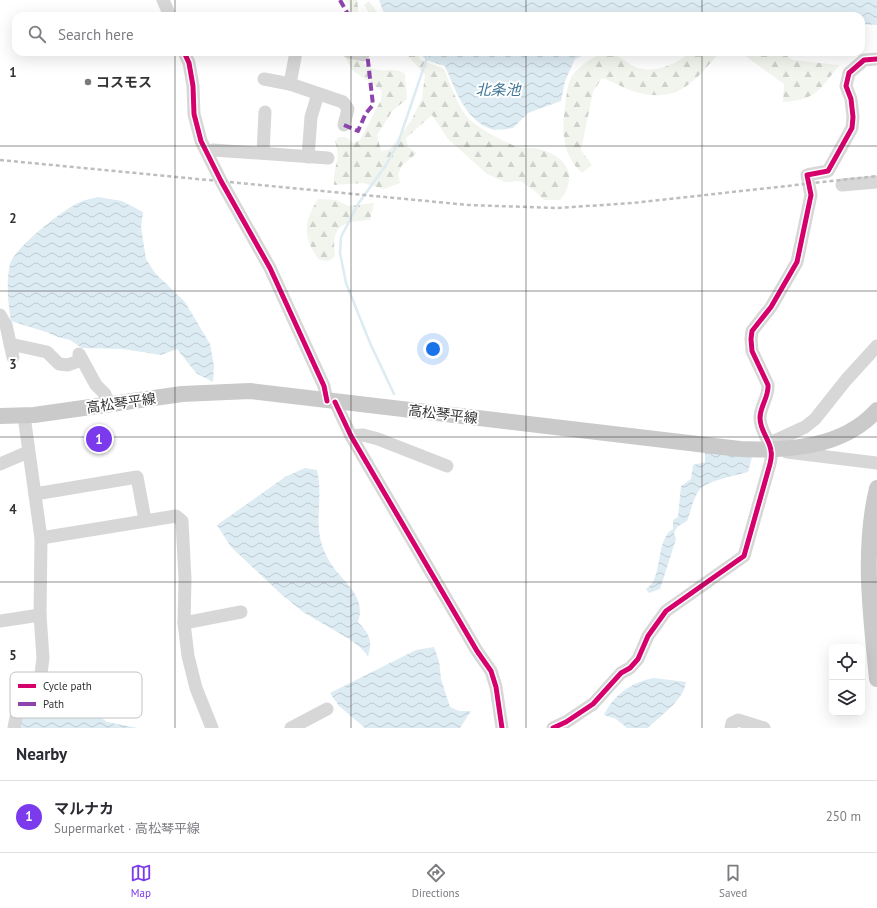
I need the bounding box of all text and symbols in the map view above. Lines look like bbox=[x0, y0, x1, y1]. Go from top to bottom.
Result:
search box bbox=[12, 12, 865, 56]
icon: search bbox=[26, 23, 48, 45]
text: Search here bbox=[58, 25, 134, 44]
text: 1 bbox=[9, 64, 17, 81]
place label: コスモス bbox=[96, 73, 152, 91]
marker: コスモス bbox=[83, 77, 93, 87]
water label: 北条池 bbox=[475, 80, 522, 99]
text: 2 bbox=[9, 210, 17, 227]
your location bbox=[423, 339, 443, 359]
text: 3 bbox=[9, 356, 17, 373]
street label: 高松琴平線 bbox=[85, 389, 157, 417]
street label: 高松琴平線 bbox=[407, 401, 479, 427]
pin: 1 bbox=[86, 424, 112, 454]
text: 4 bbox=[9, 501, 17, 518]
map controls bbox=[829, 644, 865, 716]
button: locate bbox=[829, 644, 865, 680]
text: 5 bbox=[9, 647, 17, 664]
legend bbox=[10, 672, 142, 718]
text: Cycle path bbox=[43, 679, 92, 693]
button: layers bbox=[829, 680, 865, 716]
text: Path bbox=[43, 697, 64, 711]
text: Nearby bbox=[16, 743, 67, 765]
text: マルナカ bbox=[54, 799, 114, 818]
text: 1 bbox=[25, 808, 33, 825]
text: 250 m bbox=[826, 808, 861, 825]
text: Supermarket · 高松琴平線 bbox=[54, 820, 200, 837]
tab: Map bbox=[130, 862, 152, 900]
tab: Directions bbox=[412, 862, 459, 900]
tab: Saved bbox=[719, 862, 747, 900]

